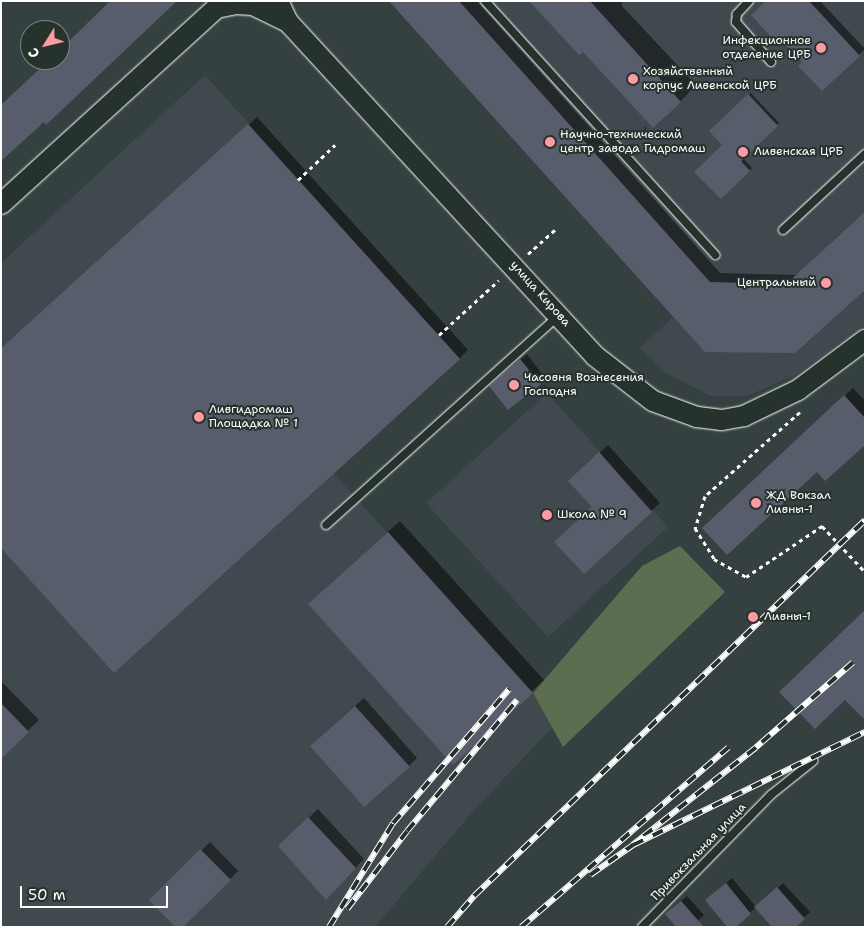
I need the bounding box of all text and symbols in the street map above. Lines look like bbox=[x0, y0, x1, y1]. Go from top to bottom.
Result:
north arrow bbox=[20, 20, 70, 70]
place label: Инфекционное отделение ЦРБ bbox=[722, 34, 811, 62]
marker: Инфекционное отделение ЦРБ bbox=[815, 42, 827, 54]
text: С bbox=[24, 44, 43, 62]
place label: Хозяйственный корпус Ливенской ЦРБ bbox=[643, 65, 777, 93]
marker: Хозяйственный корпус Ливенской ЦРБ bbox=[627, 73, 639, 85]
place label: Научно-технический центр завода Гидромаш bbox=[560, 128, 706, 156]
marker: Научно-технический центр завода Гидромаш bbox=[544, 136, 556, 148]
marker: Ливенская ЦРБ bbox=[736, 145, 750, 159]
place label: Ливенская ЦРБ bbox=[754, 145, 843, 159]
street label: улица Кирова bbox=[507, 258, 573, 330]
place label: Центральный bbox=[737, 276, 816, 290]
marker: Центральный bbox=[820, 277, 832, 289]
place label: Часовня Вознесения Господня bbox=[524, 371, 644, 399]
marker: Часовня Вознесения Господня bbox=[508, 379, 520, 391]
place label: Ливгидромаш Площадка № 1 bbox=[209, 403, 298, 431]
marker: Ливгидромаш Площадка № 1 bbox=[193, 411, 205, 423]
place label: ЖД Вокзал Ливны-1 bbox=[766, 489, 831, 517]
marker: ЖД Вокзал Ливны-1 bbox=[750, 497, 762, 509]
place label: Школа № 9 bbox=[557, 508, 627, 522]
marker: Школа № 9 bbox=[541, 509, 553, 521]
marker: Ливны-1 bbox=[746, 610, 760, 624]
place label: Ливны-1 bbox=[764, 610, 811, 624]
street label: Привокзальная улица bbox=[649, 800, 749, 904]
scale bar bbox=[22, 876, 170, 908]
text: 50 m bbox=[28, 885, 66, 905]

